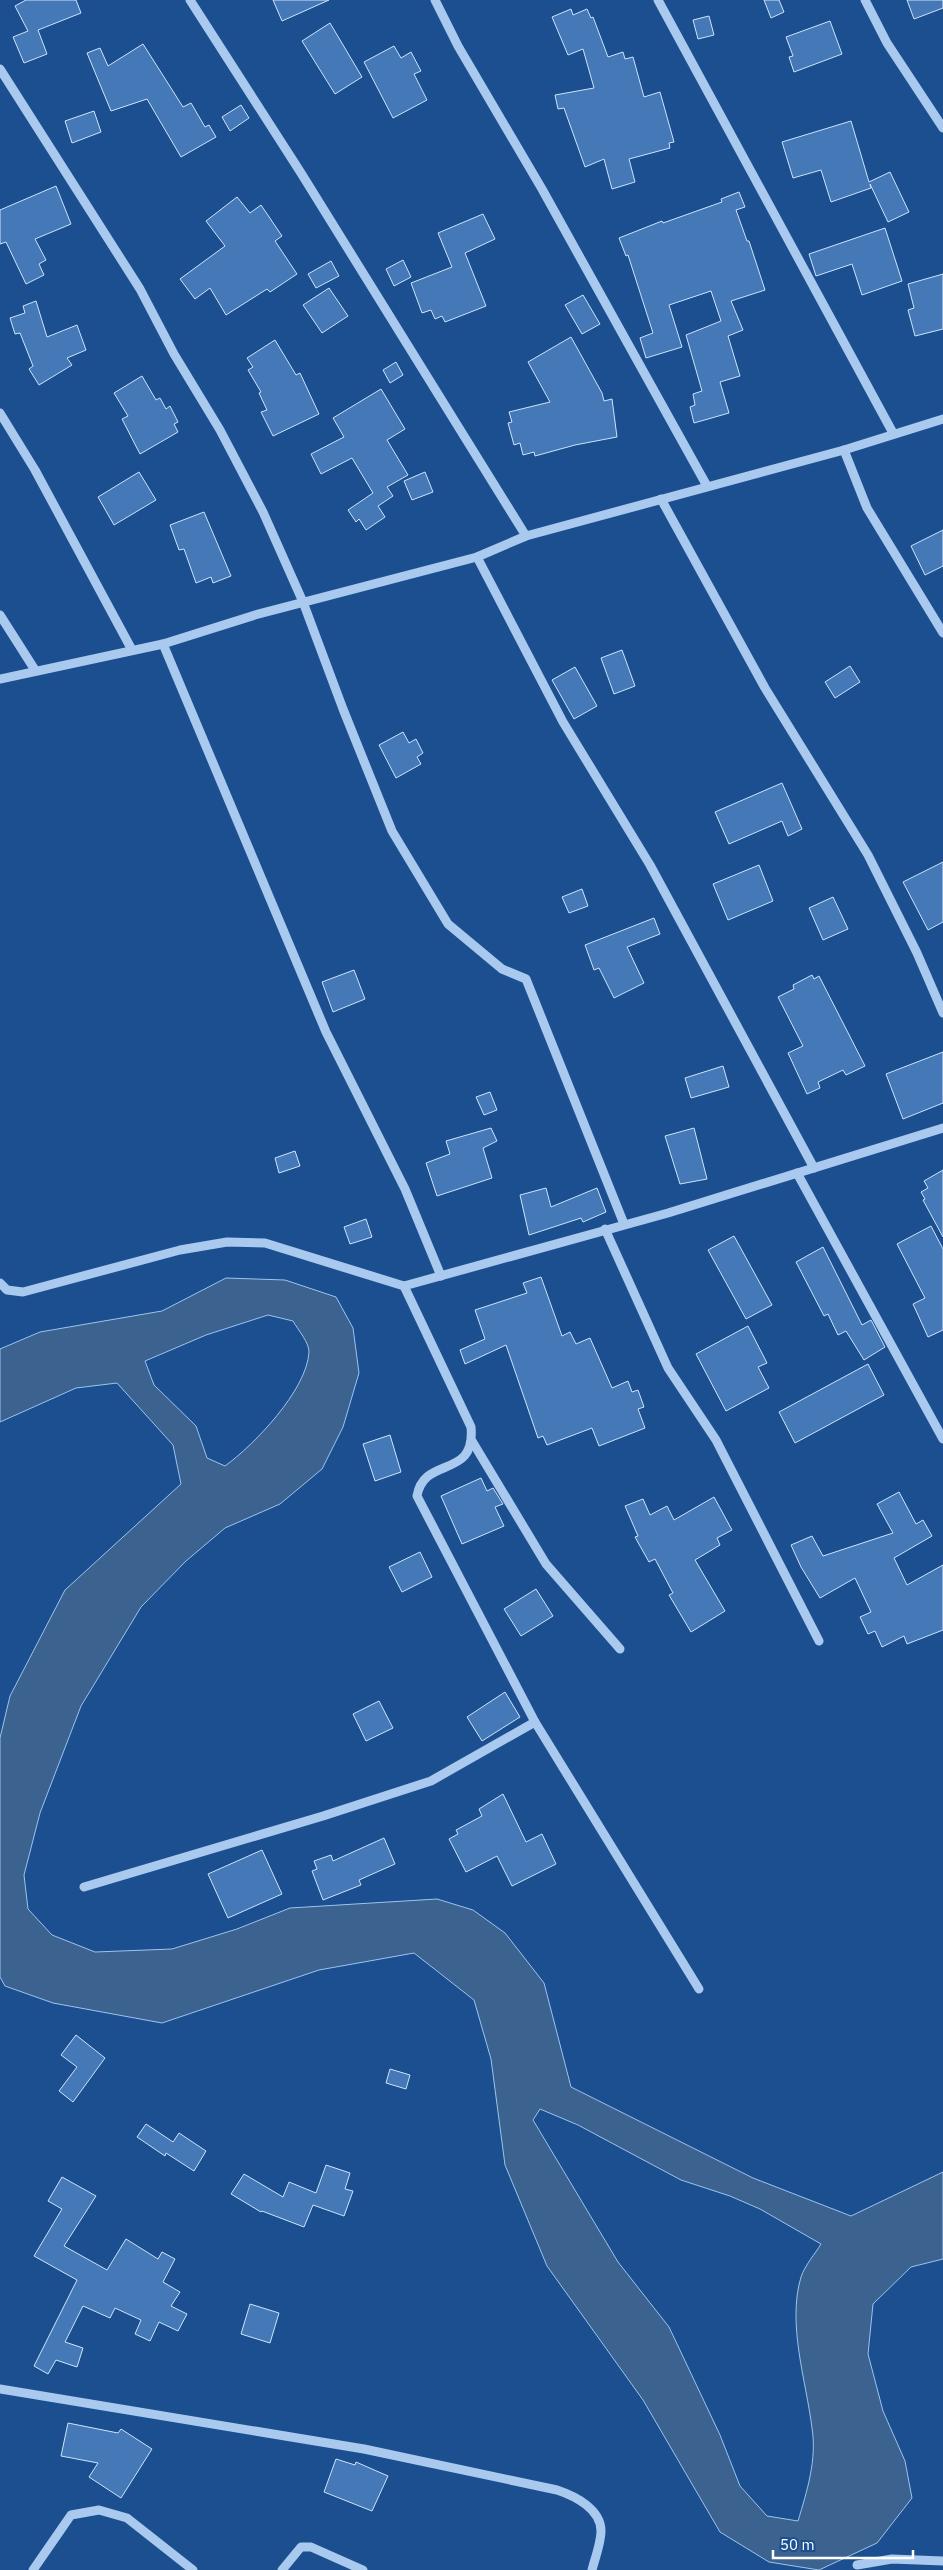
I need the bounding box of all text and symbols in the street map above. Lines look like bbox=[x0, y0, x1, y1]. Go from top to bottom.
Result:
scale bar bbox=[773, 2528, 913, 2560]
text: 50 m bbox=[780, 2535, 815, 2554]

